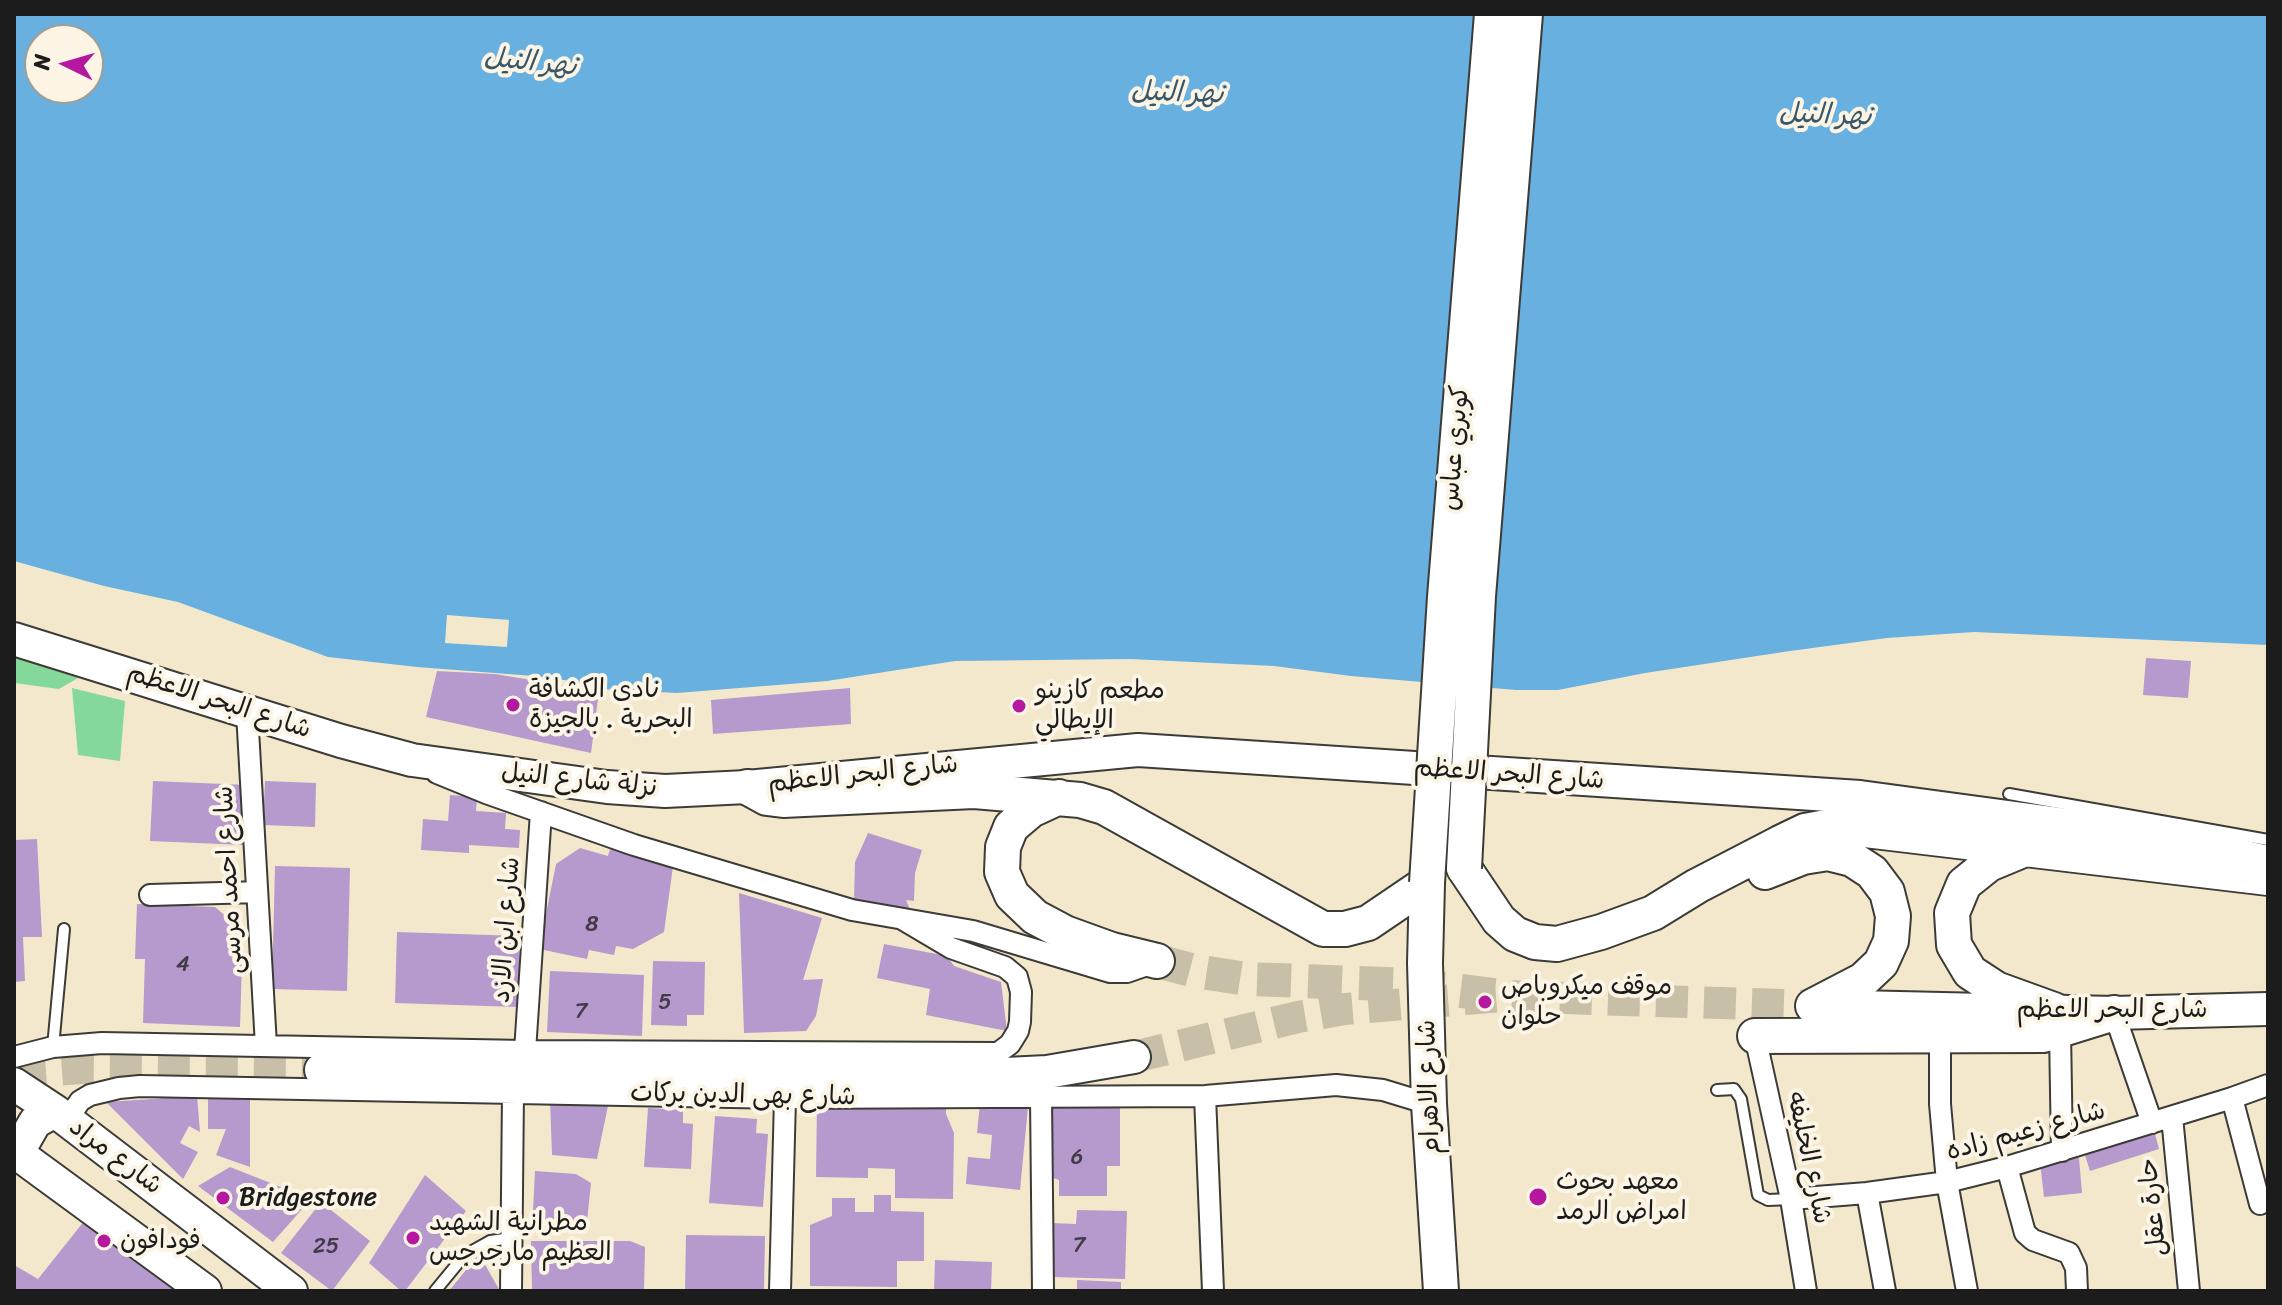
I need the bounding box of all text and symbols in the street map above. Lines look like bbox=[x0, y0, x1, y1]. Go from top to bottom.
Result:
north arrow bbox=[24, 24, 104, 104]
water label: نهر النيل bbox=[482, 41, 578, 85]
text: N bbox=[21, 53, 62, 71]
water label: نهر النيل bbox=[1130, 76, 1224, 112]
water label: نهر النيل bbox=[1778, 98, 1872, 134]
street label: كوبري عباس bbox=[1435, 384, 1477, 512]
street label: شارع البحر الاعظم bbox=[123, 658, 315, 746]
place label: نادى الكشافة البحرية . بالجيزة bbox=[529, 674, 693, 736]
place label: مطعم كازينو الإيطالي bbox=[1035, 675, 1165, 736]
marker: نادى الكشافة البحرية . بالجيزة bbox=[504, 696, 522, 714]
marker: مطعم كازينو الإيطالي bbox=[1010, 697, 1028, 715]
street label: شارع البحر الاعظم bbox=[766, 749, 960, 801]
street label: شارع البحر الاعظم bbox=[1413, 753, 1605, 797]
street label: نزلة شارع النيل bbox=[499, 757, 659, 805]
street label: شارع احمد مرسى bbox=[209, 785, 251, 975]
street label: شارع ابن الازد bbox=[486, 856, 528, 1004]
house number: 8 bbox=[585, 912, 599, 938]
house number: 4 bbox=[176, 952, 190, 978]
place label: موقف ميكروباص حلوان bbox=[1501, 971, 1672, 1032]
house number: 5 bbox=[658, 990, 672, 1016]
marker: موقف ميكروباص حلوان bbox=[1476, 993, 1494, 1011]
street label: شارع البحر الاعظم bbox=[2016, 994, 2208, 1026]
house number: 7 bbox=[575, 999, 587, 1025]
street label: شارع الاهرام bbox=[1412, 1019, 1448, 1155]
street label: شارع بهى الدين بركات bbox=[630, 1078, 856, 1114]
street label: شارع الخليفه bbox=[1779, 1089, 1837, 1227]
street label: شارع زعيم زاده bbox=[1943, 1096, 2109, 1168]
street label: شارع مراد bbox=[62, 1112, 168, 1202]
house number: 6 bbox=[1071, 1145, 1083, 1171]
street label: حارة عقل bbox=[2133, 1156, 2175, 1258]
place label: معهد بحوث امراض الرمد bbox=[1556, 1166, 1687, 1228]
place label: Bridgestone bbox=[239, 1182, 377, 1214]
marker: معهد بحوث امراض الرمد bbox=[1527, 1186, 1549, 1208]
marker: Bridgestone bbox=[214, 1189, 232, 1207]
place label: مطرانية الشهيد العظيم مارجرجس bbox=[429, 1207, 612, 1268]
place label: فودافون bbox=[120, 1225, 201, 1257]
marker: مطرانية الشهيد العظيم مارجرجس bbox=[404, 1229, 422, 1247]
marker: فودافون bbox=[95, 1232, 113, 1250]
house number: 7 bbox=[1073, 1233, 1085, 1259]
house number: 25 bbox=[313, 1234, 339, 1260]

